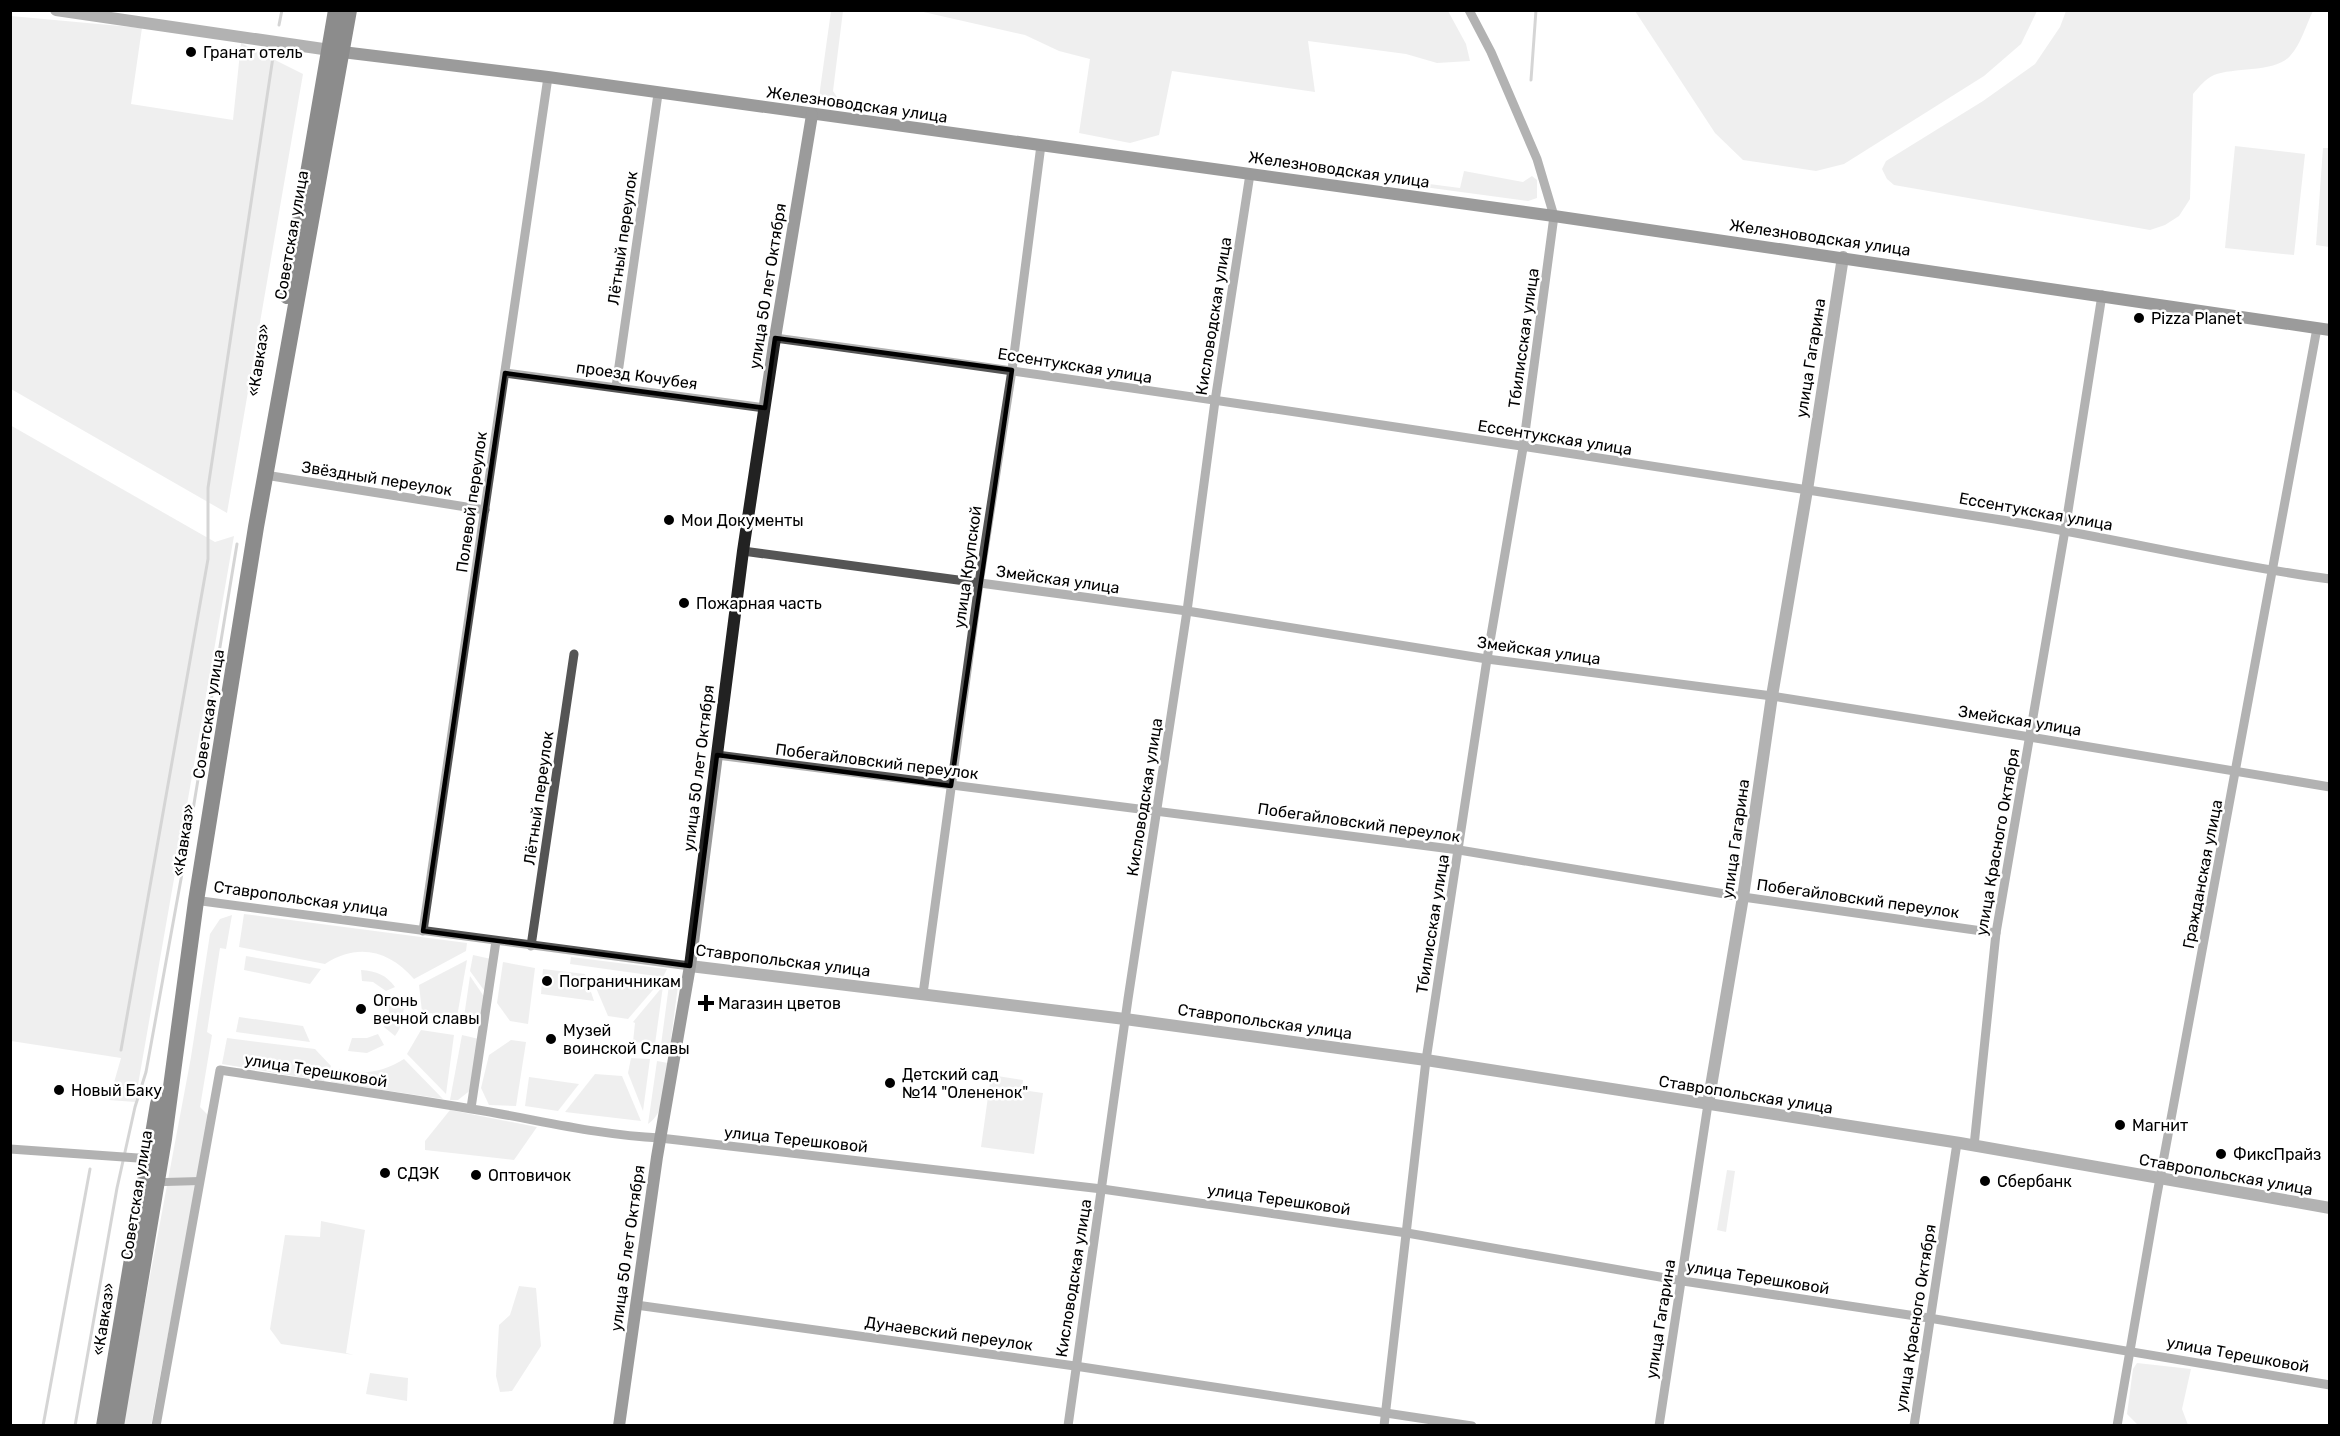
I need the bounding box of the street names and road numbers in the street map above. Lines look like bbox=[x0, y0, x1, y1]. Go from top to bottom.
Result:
street label: Железноводская улица bbox=[765, 82, 949, 127]
street label: Железноводская улица bbox=[1247, 147, 1431, 192]
street label: Советская улица bbox=[271, 169, 312, 301]
street label: Лётный переулок bbox=[604, 169, 641, 306]
street label: улица 50 лет Октября bbox=[745, 202, 790, 370]
street label: Железноводская улица bbox=[1728, 215, 1912, 260]
street label: Кисловодская улица bbox=[1192, 236, 1235, 397]
street label: Тбилисская улица bbox=[1504, 267, 1543, 409]
street label: улица Гагарина bbox=[1792, 297, 1829, 419]
street label: «Кавказ» bbox=[243, 322, 274, 398]
street label: Ессентукская улица bbox=[996, 344, 1153, 387]
street label: проезд Кочубея bbox=[575, 358, 699, 393]
street label: Ессентукская улица bbox=[1476, 416, 1633, 459]
street label: Полевой переулок bbox=[452, 430, 491, 574]
street label: Звёздный переулок bbox=[300, 457, 454, 500]
street label: Ессентукская улица bbox=[1957, 489, 2114, 534]
street label: улица Крупской bbox=[949, 505, 986, 630]
street label: Змейская улица bbox=[995, 561, 1121, 598]
street label: Змейская улица bbox=[1476, 632, 1602, 669]
street label: Советская улица bbox=[189, 648, 228, 780]
street label: улица 50 лет Октября bbox=[679, 684, 718, 852]
street label: Змейская улица bbox=[1957, 701, 2083, 740]
street label: Кисловодская улица bbox=[1123, 717, 1166, 878]
street label: Лётный переулок bbox=[520, 729, 557, 866]
street label: Побегайловский переулок bbox=[774, 740, 980, 783]
street label: улица Красного Октября bbox=[1972, 747, 2023, 937]
street label: улица Гагарина bbox=[1718, 778, 1753, 900]
street label: Гражданская улица bbox=[2179, 798, 2226, 950]
street label: Побегайловский переулок bbox=[1256, 799, 1462, 846]
street label: «Кавказ» bbox=[168, 802, 199, 878]
street label: Тбилисская улица bbox=[1412, 853, 1453, 995]
street label: Побегайловский переулок bbox=[1755, 875, 1961, 922]
street label: Ставропольская улица bbox=[212, 877, 389, 920]
street label: Ставропольская улица bbox=[694, 940, 871, 981]
street label: Ставропольская улица bbox=[1176, 1000, 1353, 1043]
street label: улица Терешковой bbox=[243, 1050, 389, 1091]
street label: Ставропольская улица bbox=[1657, 1071, 1834, 1118]
street label: улица Терешковой bbox=[723, 1122, 869, 1156]
street label: Советская улица bbox=[117, 1129, 156, 1261]
street label: Ставропольская улица bbox=[2138, 1150, 2314, 1199]
street label: улица 50 лет Октября bbox=[606, 1164, 649, 1332]
street label: улица Терешковой bbox=[1206, 1180, 1352, 1219]
street label: Кисловодская улица bbox=[1052, 1198, 1095, 1359]
street label: улица Красного Октября bbox=[1891, 1223, 1940, 1413]
street label: улица Терешковой bbox=[1685, 1257, 1831, 1298]
street label: улица Гагарина bbox=[1642, 1258, 1679, 1380]
street label: «Кавказ» bbox=[88, 1281, 119, 1357]
street label: Дунаевский переулок bbox=[864, 1312, 1035, 1355]
street label: улица Терешковой bbox=[2165, 1333, 2311, 1376]

